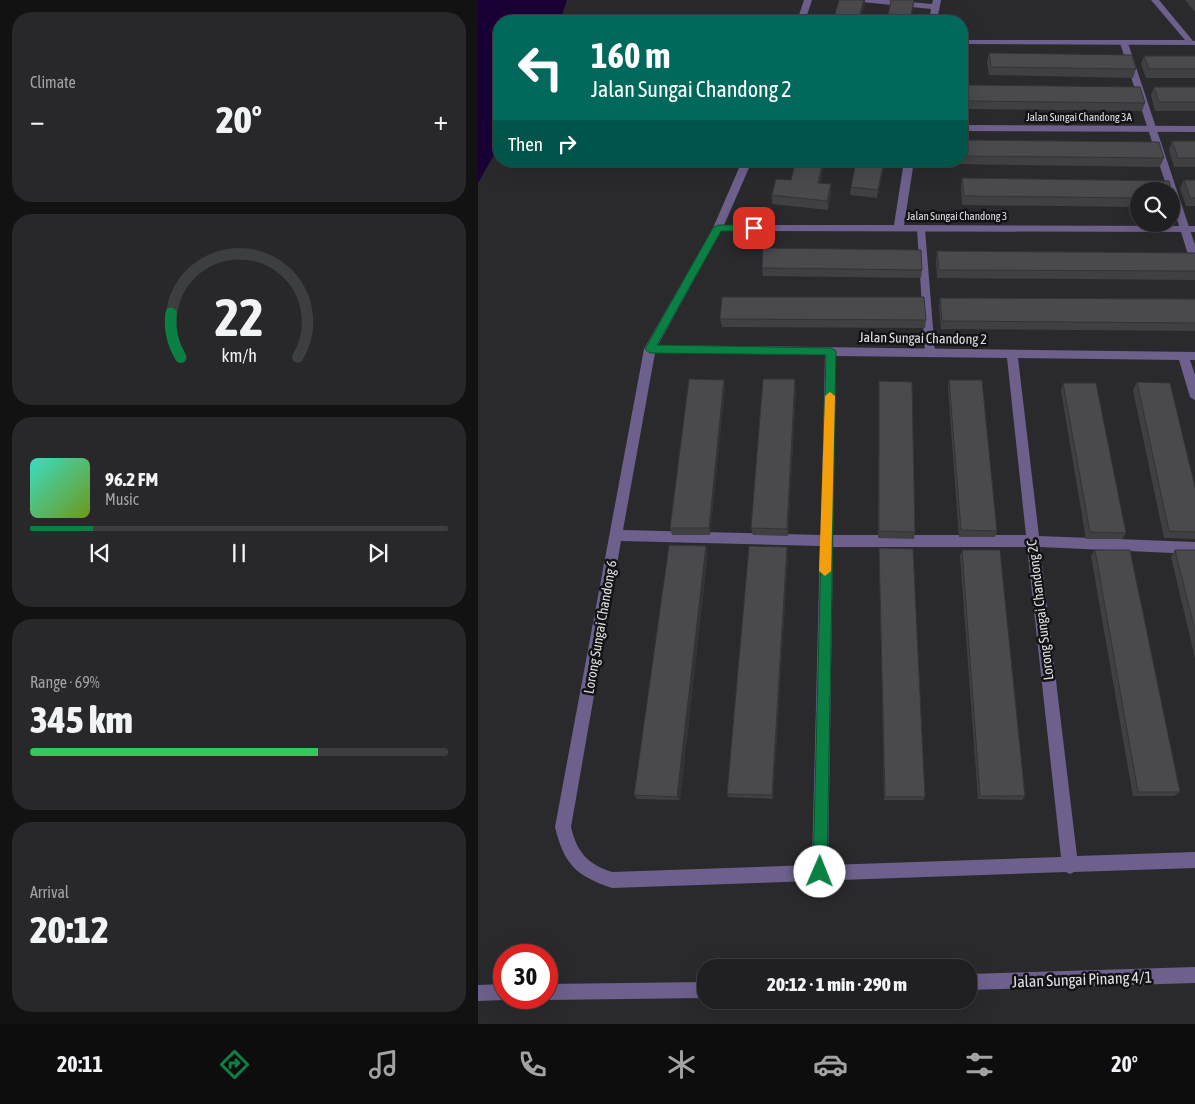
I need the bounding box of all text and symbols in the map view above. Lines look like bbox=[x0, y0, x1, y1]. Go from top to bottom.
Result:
icon: left bbox=[508, 35, 573, 100]
text: 160 m bbox=[591, 35, 670, 75]
text: Climate bbox=[30, 73, 76, 91]
text: Jalan Sungai Chandong 2 bbox=[591, 76, 792, 102]
text: 20° bbox=[216, 98, 262, 141]
text: − bbox=[30, 104, 45, 136]
text: + bbox=[433, 104, 448, 136]
street label: Jalan Sungai Chandong 3A bbox=[1026, 111, 1132, 123]
icon: right bbox=[553, 130, 581, 158]
text: Then bbox=[508, 133, 543, 155]
map controls bbox=[1130, 182, 1180, 232]
button: search bbox=[1130, 182, 1180, 232]
pin bbox=[733, 207, 775, 249]
street label: Jalan Sungai Chandong 3 bbox=[907, 210, 1007, 222]
icon: arrive bbox=[740, 214, 768, 242]
text: 22 bbox=[215, 287, 263, 347]
street label: Jalan Sungai Chandong 2 bbox=[859, 329, 987, 347]
text: km/h bbox=[221, 345, 257, 366]
text: 96.2 FM bbox=[105, 468, 158, 490]
text: Music bbox=[105, 490, 139, 508]
street label: Lorong Sungai Chandong 2C bbox=[1023, 538, 1057, 681]
icon: previous bbox=[86, 539, 114, 567]
icon: pause bbox=[225, 539, 253, 567]
icon: next bbox=[364, 539, 392, 567]
street label: Lorong Sungai Chandong 6 bbox=[580, 559, 620, 695]
text: Range · 69% bbox=[30, 673, 100, 691]
text: 345 km bbox=[30, 698, 133, 741]
position arrow bbox=[793, 845, 845, 897]
text: Arrival bbox=[30, 883, 69, 901]
text: 20:12 bbox=[30, 908, 109, 951]
speed limit sign: 30 bbox=[493, 944, 558, 1009]
street label: Jalan Sungai Pinang 4/1 bbox=[1012, 968, 1152, 991]
text: 20:12 · 1 min · 290 m bbox=[767, 973, 907, 995]
icon: directions bbox=[217, 1047, 252, 1082]
icon: music bbox=[366, 1047, 401, 1082]
icon: phone bbox=[515, 1047, 550, 1082]
icon: climate bbox=[664, 1047, 699, 1082]
icon: car bbox=[813, 1047, 848, 1082]
icon: filters bbox=[962, 1047, 997, 1082]
text: 20:11 bbox=[57, 1051, 103, 1077]
text: 20° bbox=[1111, 1051, 1138, 1077]

